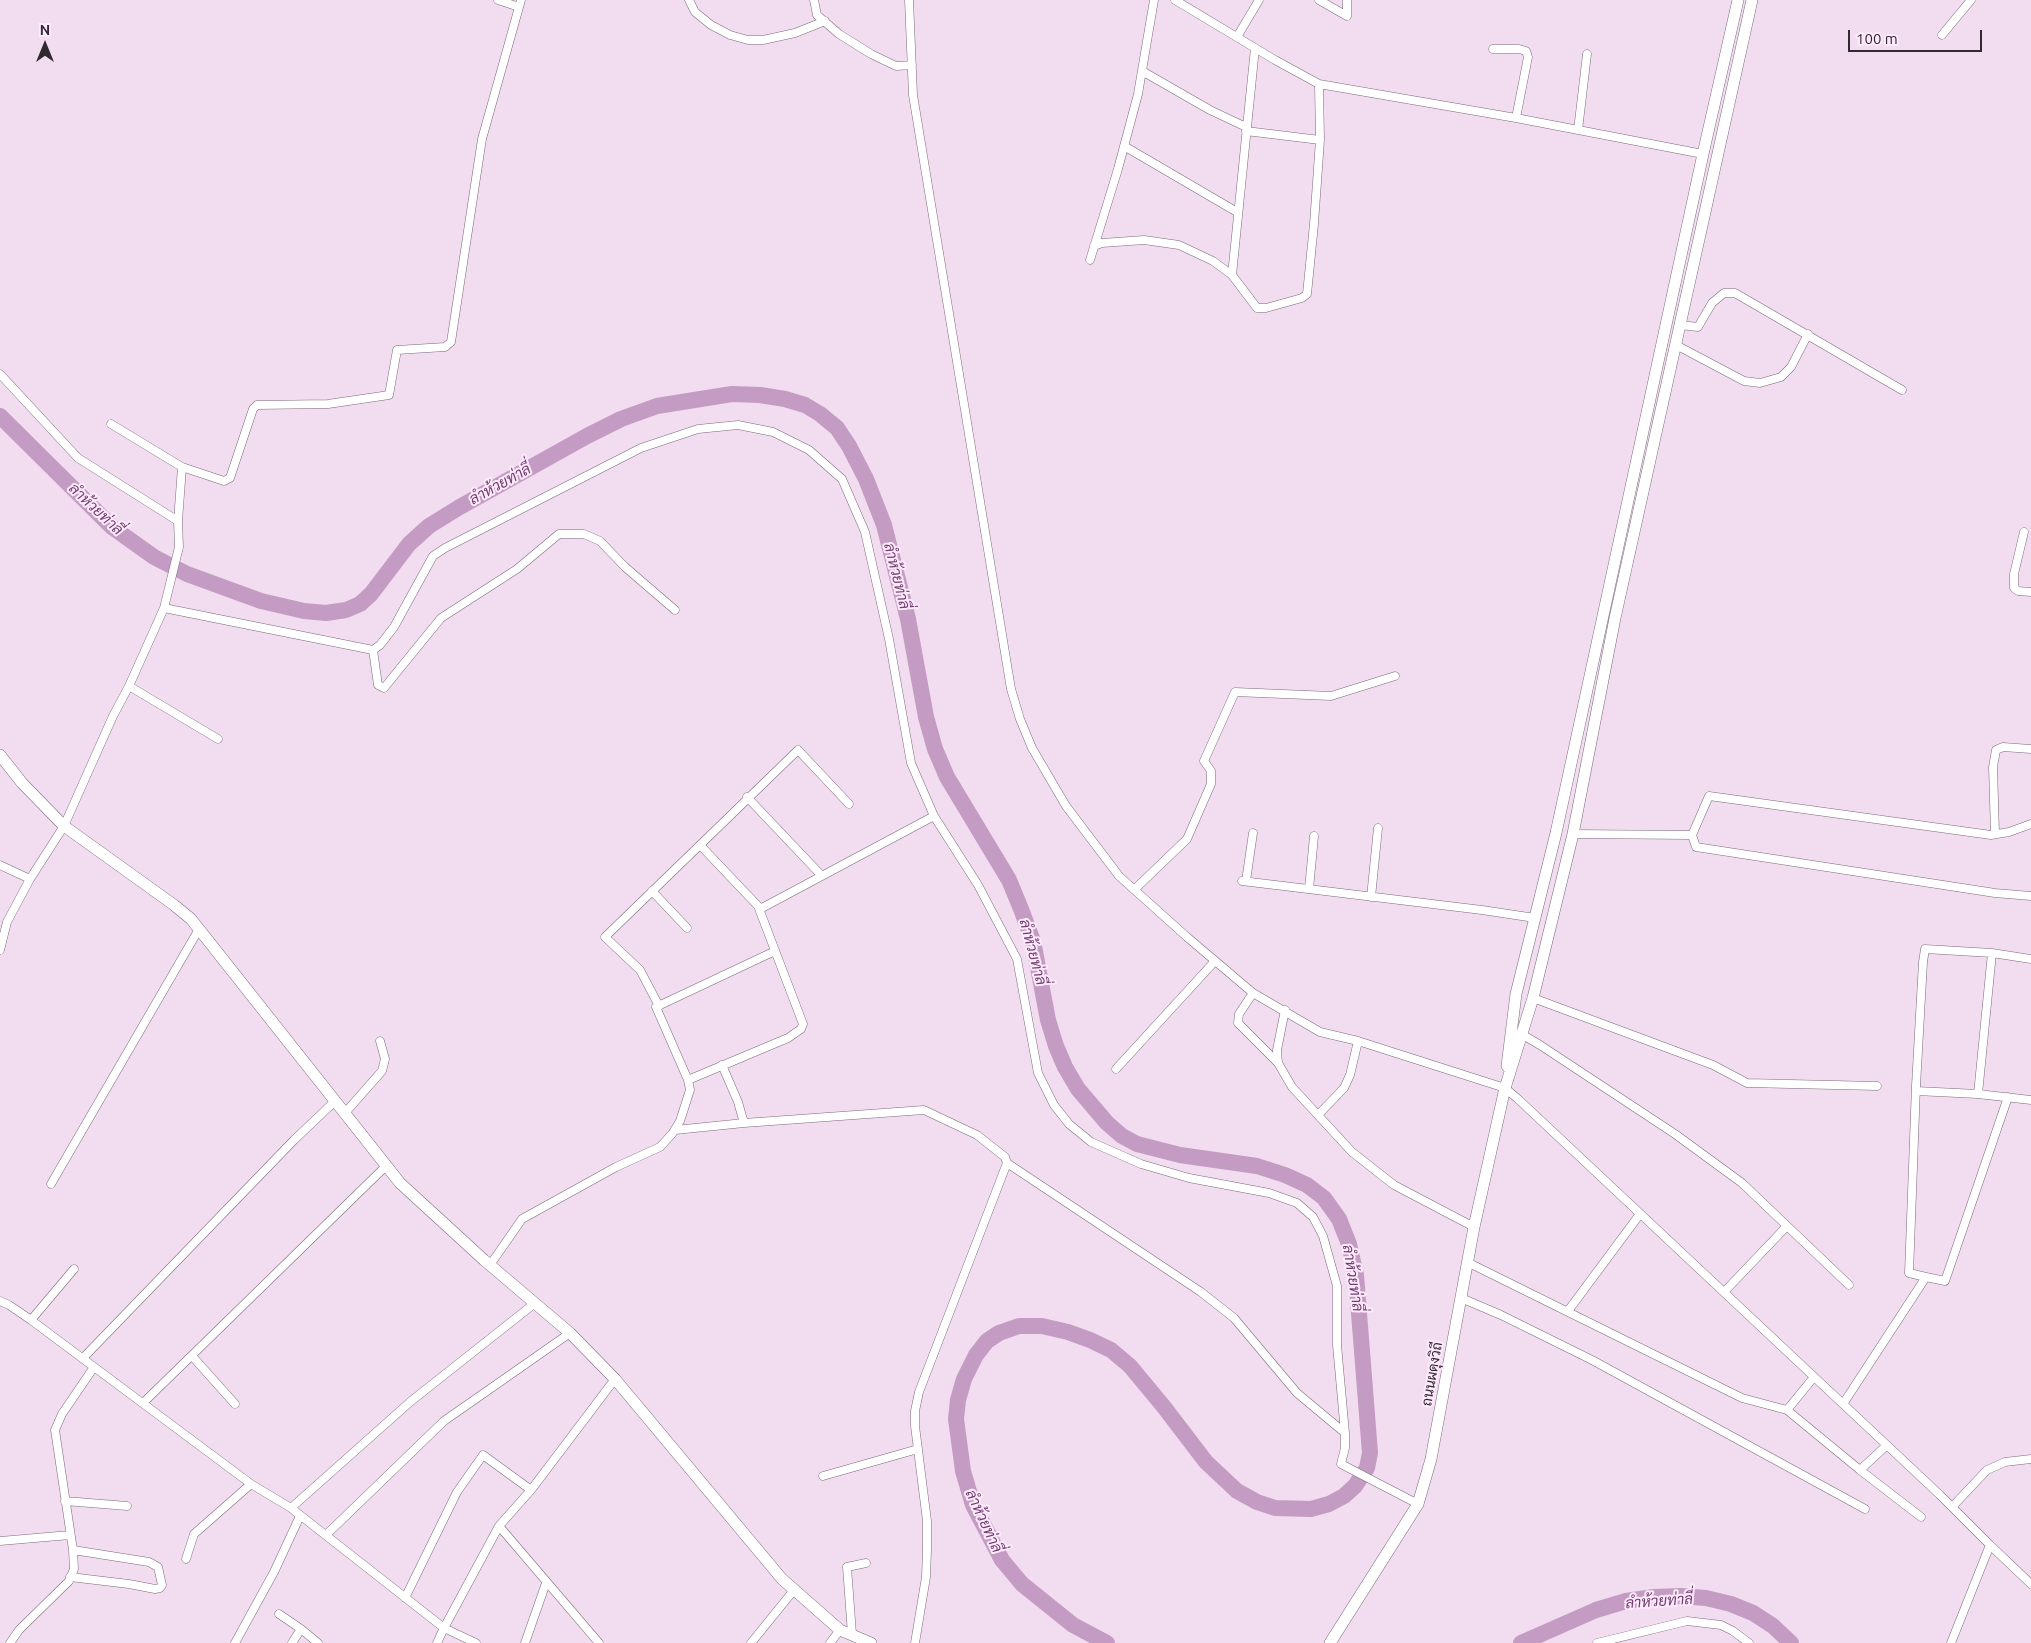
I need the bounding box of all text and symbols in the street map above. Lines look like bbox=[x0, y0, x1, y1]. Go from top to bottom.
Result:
north arrow bbox=[20, 20, 70, 70]
scale bar bbox=[1851, 20, 1985, 52]
text: N bbox=[40, 22, 50, 38]
text: 100 m bbox=[1856, 30, 1898, 47]
water label: ลำห้วยท่าลี่ bbox=[466, 460, 534, 508]
water label: ลำห้วยท่าลี่ bbox=[65, 479, 127, 539]
water label: ลำห้วยท่าลี่ bbox=[880, 541, 914, 611]
water label: ลำห้วยท่าลี่ bbox=[1016, 917, 1050, 987]
water label: ลำห้วยท่าลี่ bbox=[1339, 1243, 1367, 1313]
street label: ถนนผดุงวิถี bbox=[1418, 1341, 1446, 1407]
water label: ลำห้วยท่าลี่ bbox=[962, 1487, 1006, 1555]
water label: ลำห้วยท่าลี่ bbox=[1625, 1590, 1693, 1612]

